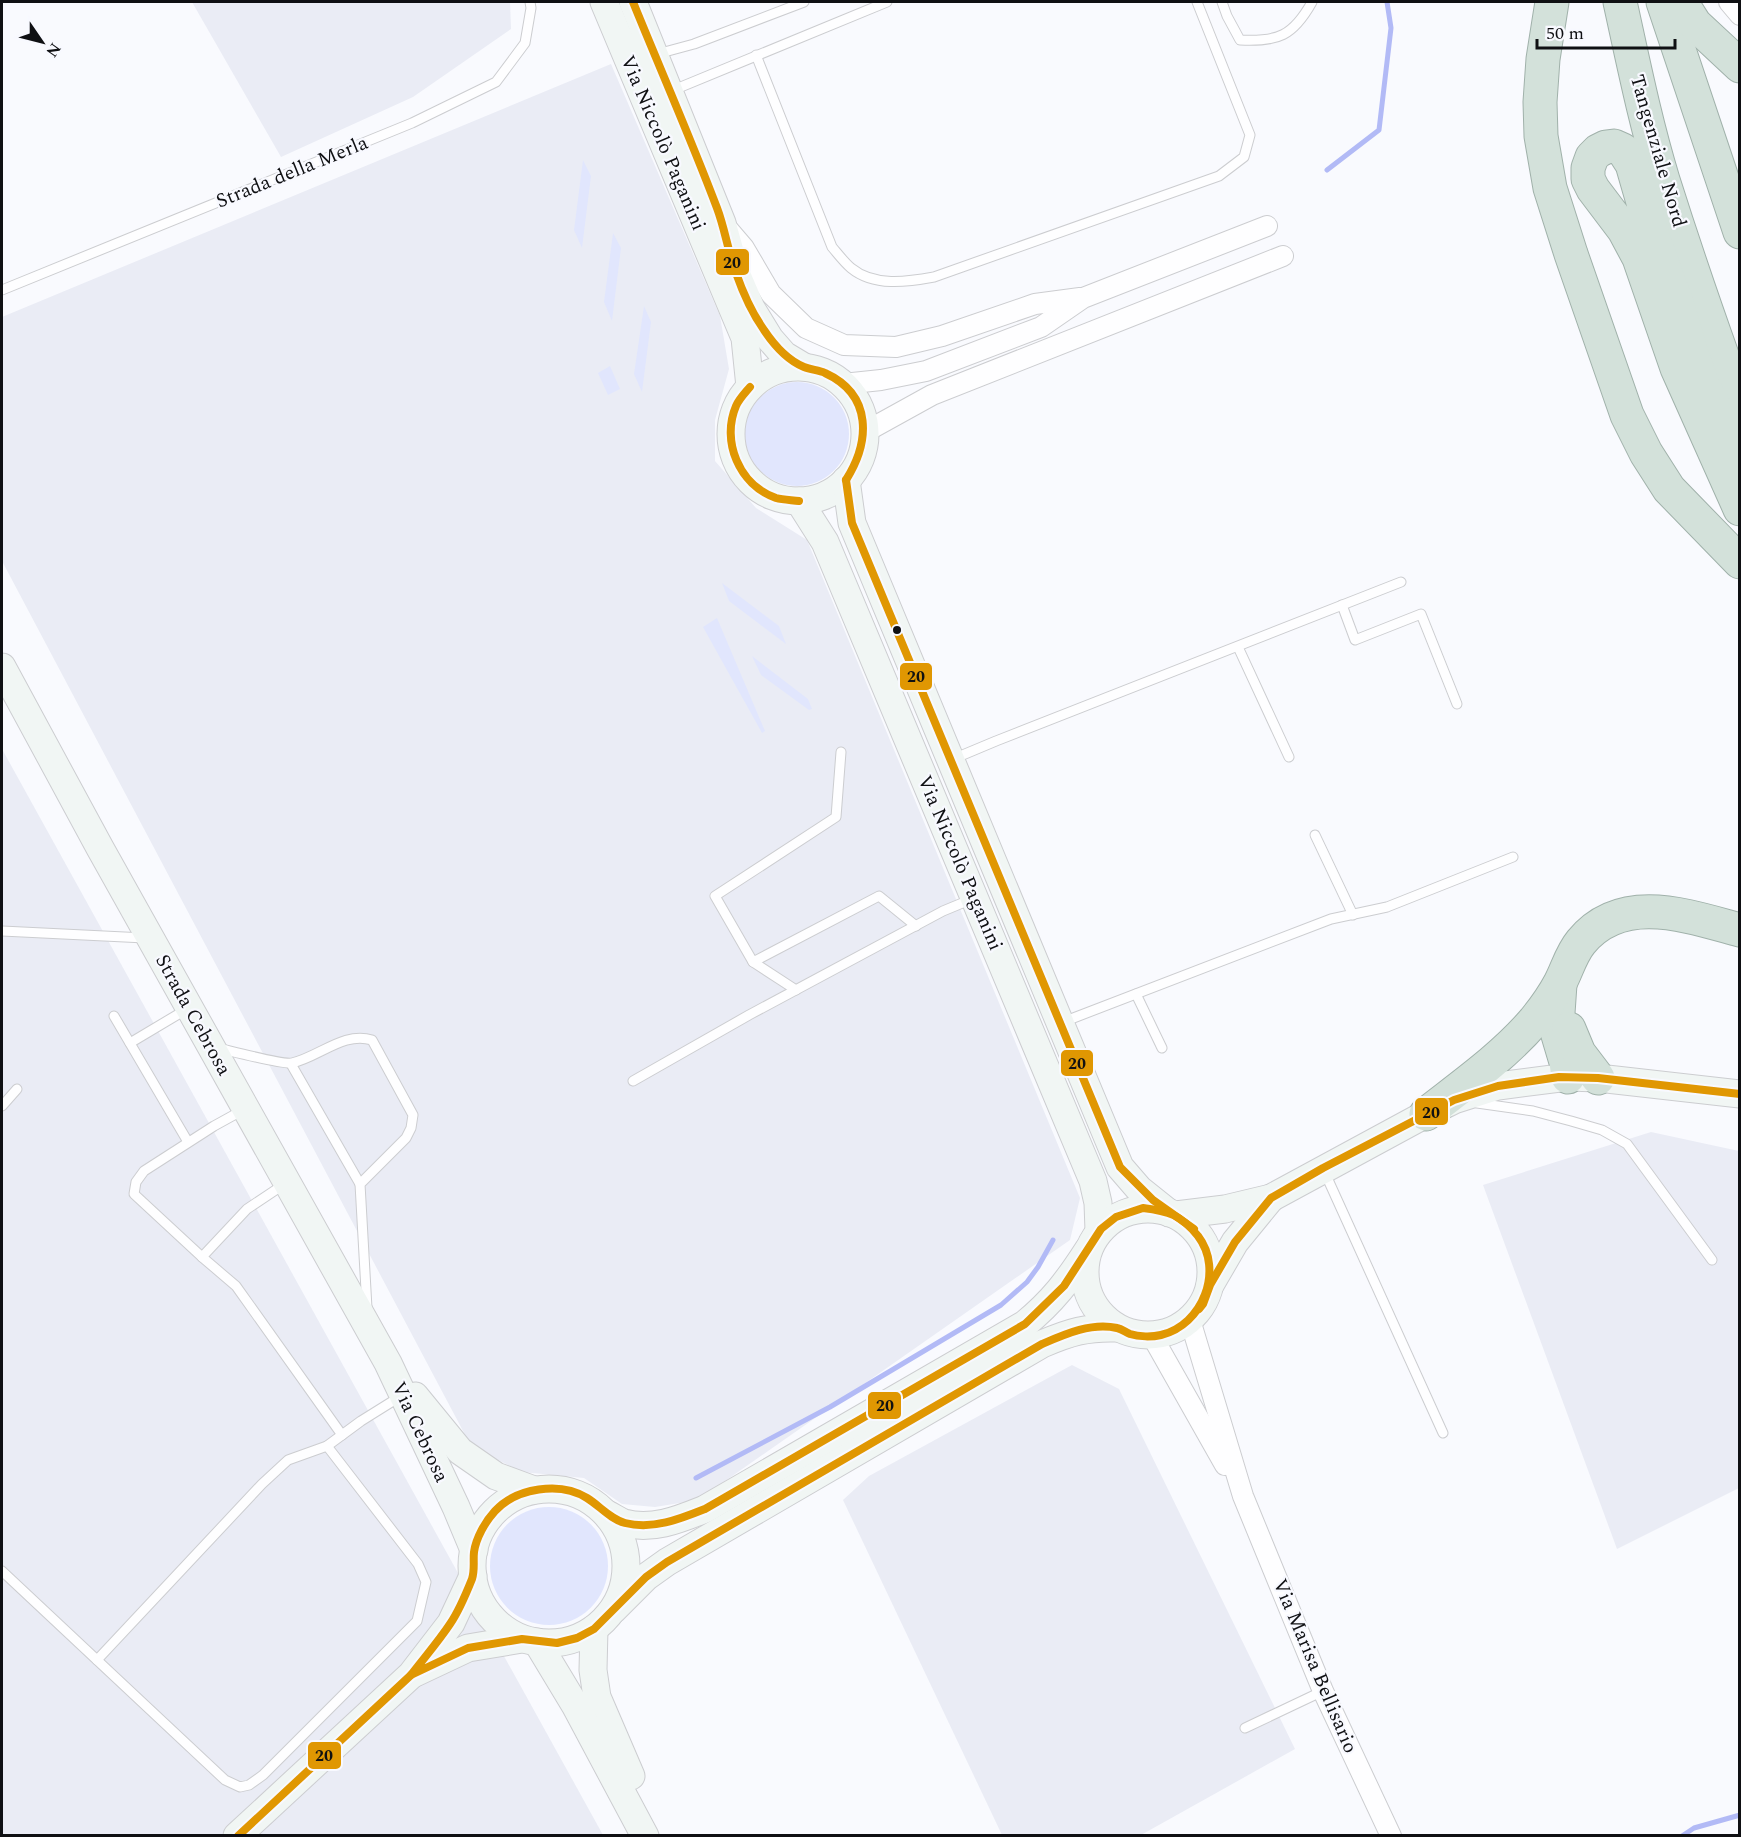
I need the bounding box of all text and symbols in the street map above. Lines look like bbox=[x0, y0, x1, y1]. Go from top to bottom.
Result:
north arrow bbox=[12, 12, 72, 72]
scale bar bbox=[1537, 12, 1675, 50]
text: 50 m bbox=[1546, 20, 1584, 47]
text: N bbox=[40, 38, 67, 62]
street label: Via Niccolò Paganini bbox=[612, 51, 714, 235]
street label: Tangenziale Nord bbox=[1622, 71, 1694, 231]
street label: Strada della Merla bbox=[211, 128, 373, 216]
line badge: 20 bbox=[715, 248, 750, 276]
text: 20 bbox=[723, 251, 741, 275]
unlabelled marker bbox=[891, 624, 903, 636]
line badge: 20 bbox=[899, 662, 933, 691]
text: 20 bbox=[907, 665, 925, 689]
street label: Via Niccolò Paganini bbox=[909, 771, 1011, 955]
street label: Strada Cebrosa bbox=[147, 949, 239, 1081]
line badge: 20 bbox=[1060, 1049, 1094, 1077]
text: 20 bbox=[1068, 1052, 1086, 1076]
line badge: 20 bbox=[1414, 1097, 1449, 1126]
text: 20 bbox=[1422, 1101, 1440, 1125]
street label: Via Cebrosa bbox=[383, 1377, 457, 1488]
line badge: 20 bbox=[867, 1391, 902, 1420]
text: 20 bbox=[876, 1394, 894, 1418]
street label: Via Marisa Bellisario bbox=[1265, 1574, 1365, 1758]
line badge: 20 bbox=[307, 1741, 342, 1770]
text: 20 bbox=[315, 1744, 333, 1768]

